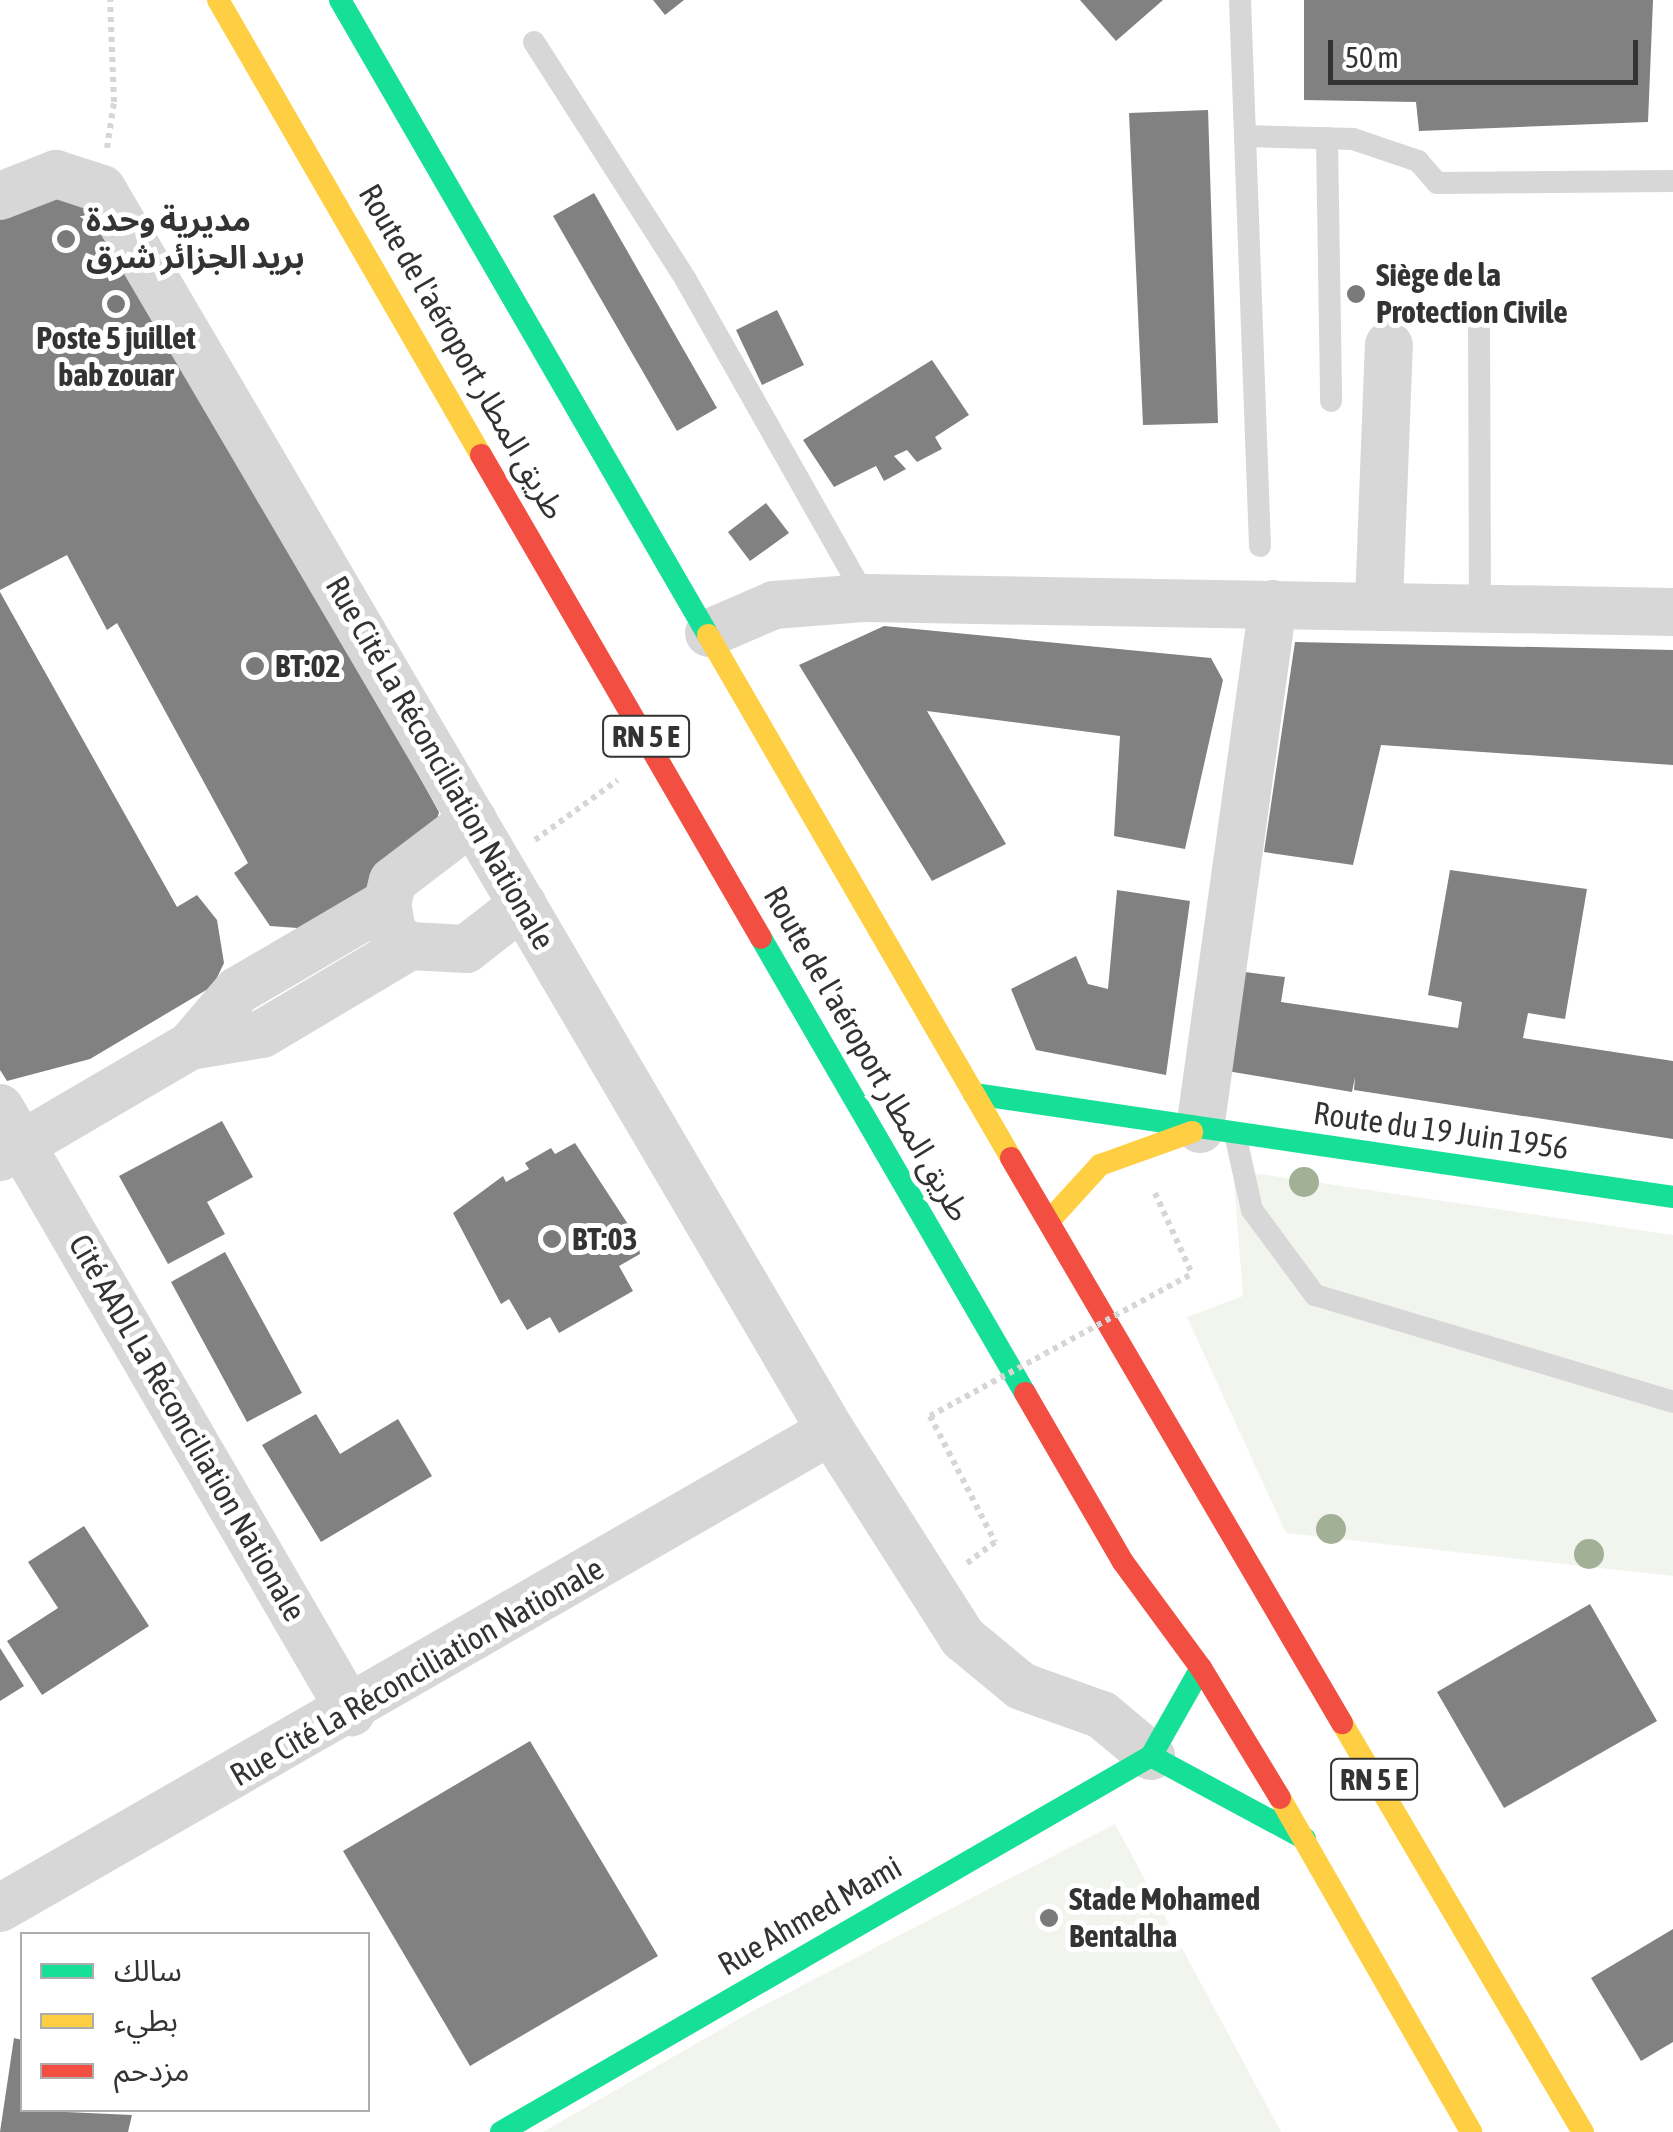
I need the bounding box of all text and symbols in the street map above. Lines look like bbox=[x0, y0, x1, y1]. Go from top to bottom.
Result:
scale bar bbox=[1333, 20, 1643, 82]
text: 50 m bbox=[1345, 40, 1399, 74]
street label: Route de l'aéroport طريق المطار bbox=[350, 178, 574, 526]
place label: مديرية وحدة بريد الجزائر شرق bbox=[86, 202, 305, 277]
marker: مديرية وحدة بريد الجزائر شرق bbox=[55, 228, 77, 250]
place label: Siège de la Protection Civile bbox=[1376, 257, 1568, 332]
marker: Siège de la Protection Civile bbox=[1345, 283, 1367, 305]
marker: Poste 5 juillet bab zouar bbox=[105, 293, 127, 315]
place label: Poste 5 juillet bab zouar bbox=[36, 320, 196, 395]
street label: Rue Cité La Réconciliation Nationale bbox=[317, 570, 563, 956]
place label: BT:02 bbox=[275, 647, 341, 685]
marker: BT:02 bbox=[244, 655, 266, 677]
road number: RN 5 E bbox=[601, 711, 691, 761]
street label: Route de l'aéroport طريق المطار bbox=[755, 880, 979, 1228]
street label: Route du 19 Juin 1956 bbox=[1311, 1094, 1571, 1168]
place label: BT:03 bbox=[572, 1220, 638, 1258]
street label: Cité AADL La Réconciliation Nationale bbox=[60, 1228, 314, 1628]
marker: BT:03 bbox=[541, 1228, 563, 1250]
street label: Rue Cité La Réconciliation Nationale bbox=[224, 1549, 610, 1795]
road number: RN 5 E bbox=[1329, 1754, 1419, 1804]
street label: Rue Ahmed Mami bbox=[712, 1848, 908, 1984]
place label: Stade Mohamed Bentalha bbox=[1069, 1881, 1260, 1956]
marker: Stade Mohamed Bentalha bbox=[1038, 1907, 1060, 1929]
legend bbox=[20, 1932, 370, 2112]
text: سالك bbox=[114, 1953, 182, 1987]
text: بطيء bbox=[114, 2003, 178, 2037]
text: مزدحم bbox=[114, 2053, 190, 2087]

